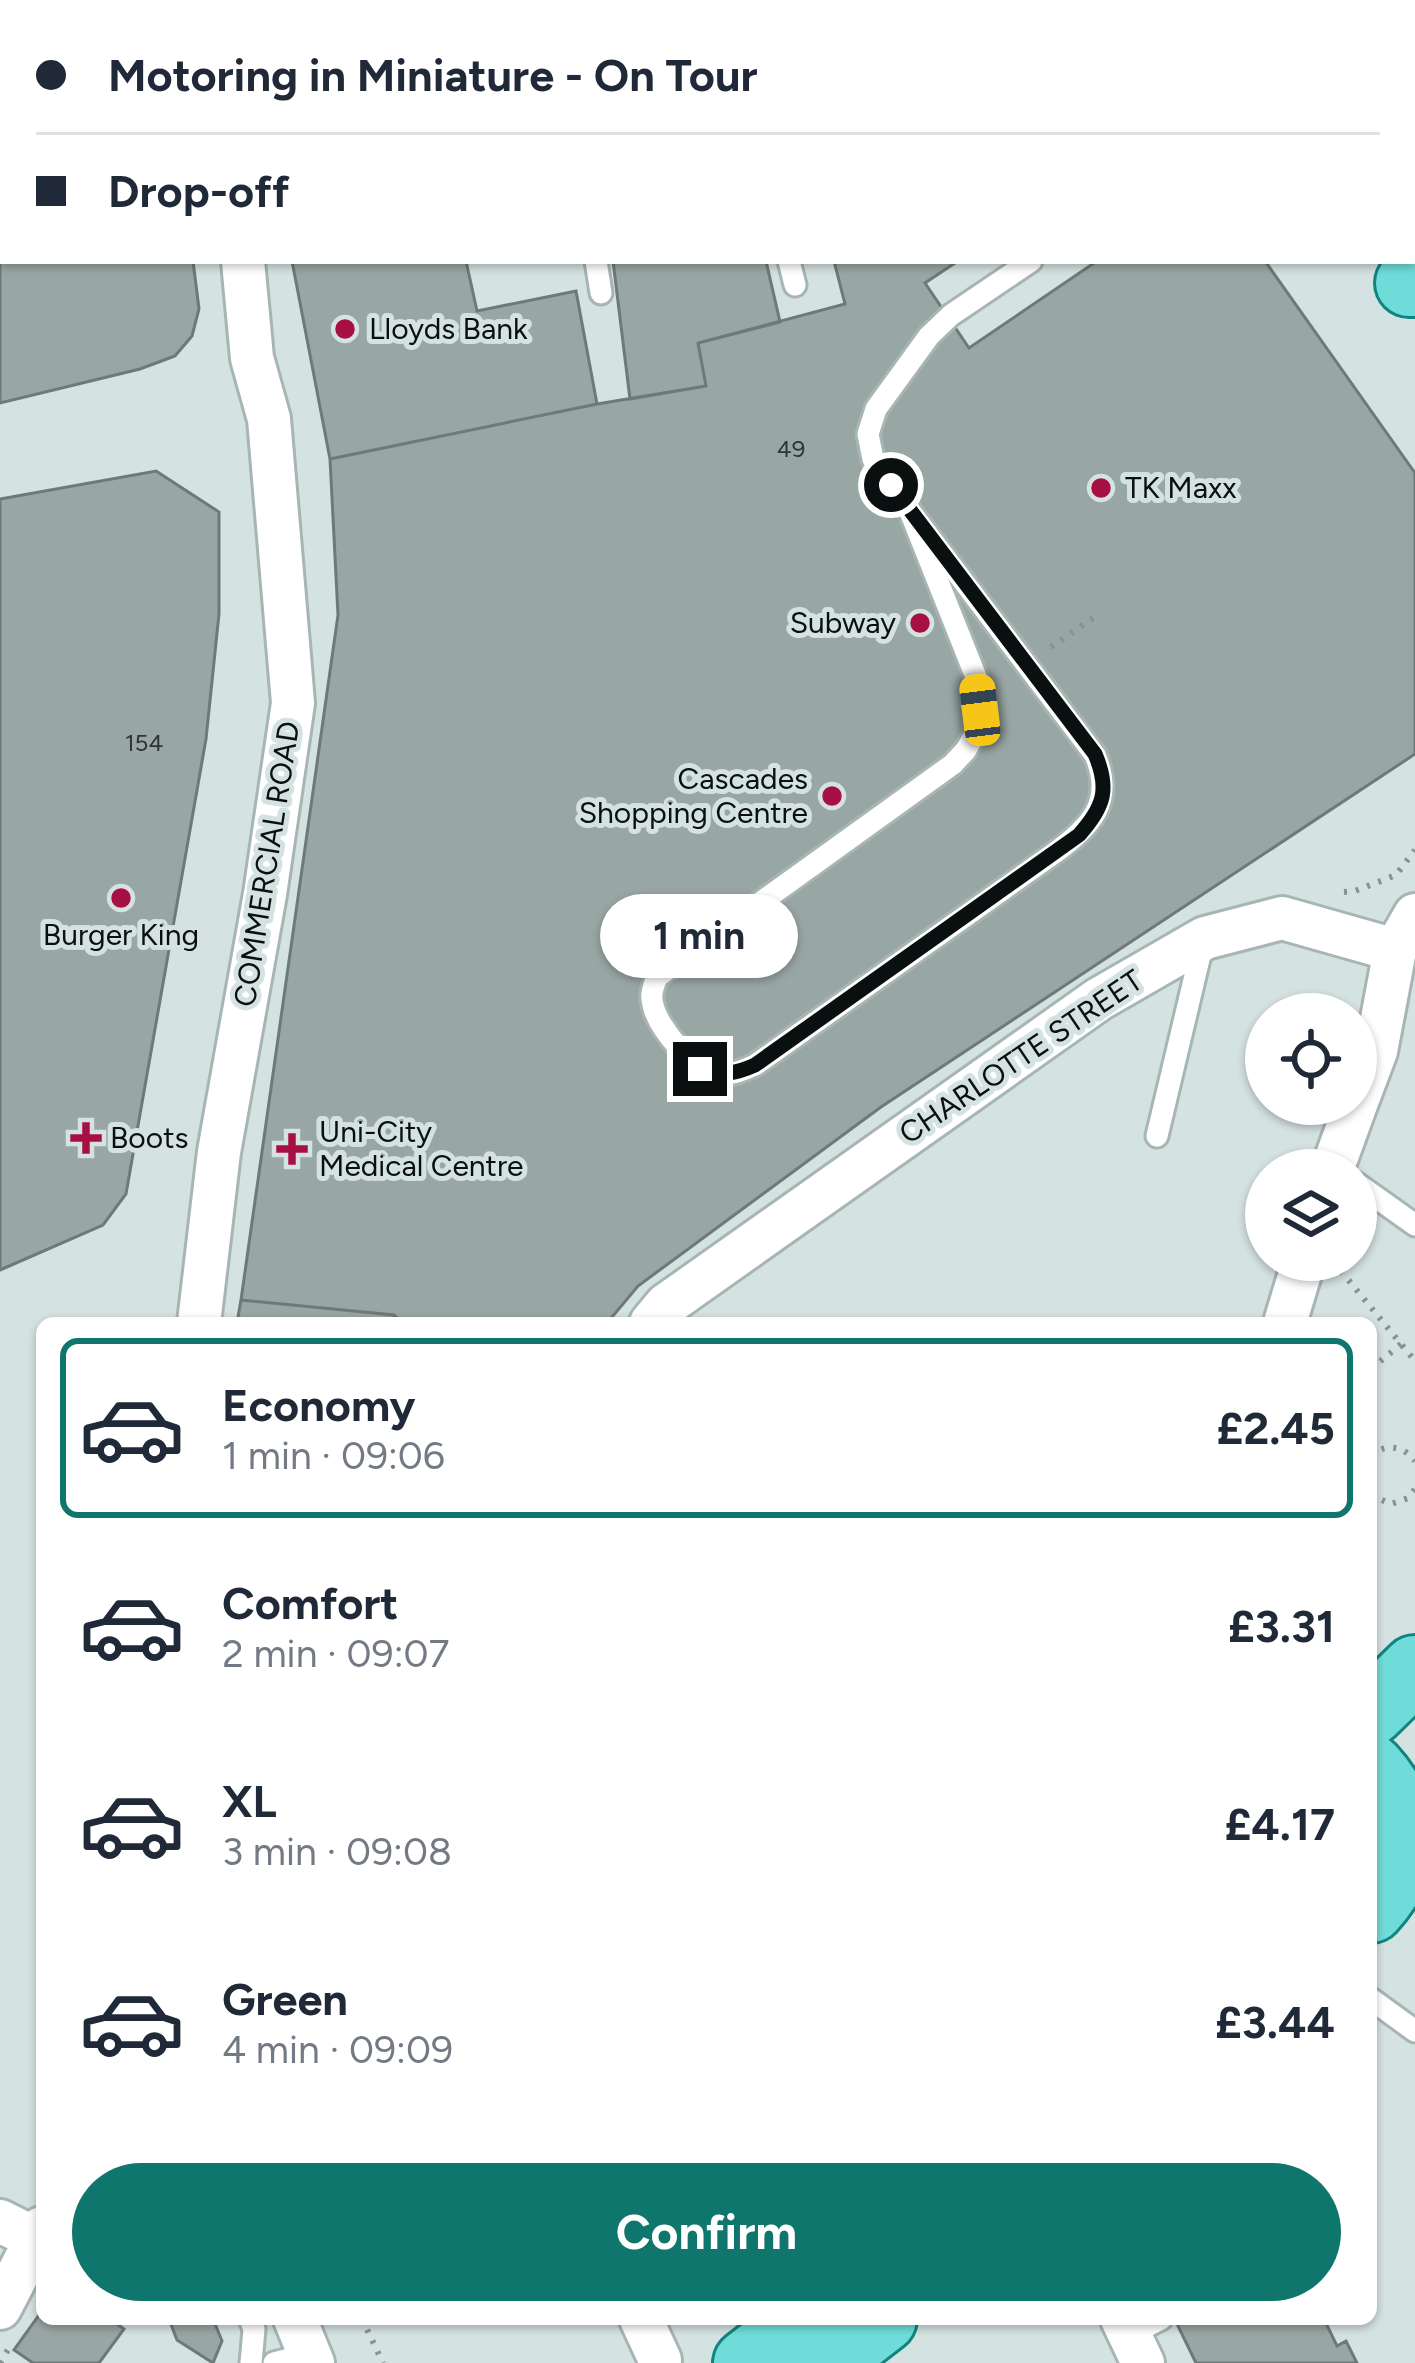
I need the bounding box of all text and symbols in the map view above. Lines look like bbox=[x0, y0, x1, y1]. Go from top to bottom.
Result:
text: Motoring in Miniature - On Tour bbox=[108, 48, 758, 102]
text: Drop-off bbox=[108, 164, 290, 218]
place label: Lloyds Bank bbox=[369, 310, 528, 347]
marker: Lloyds Bank bbox=[332, 316, 358, 342]
house number: 49 bbox=[777, 434, 805, 463]
route start bbox=[864, 458, 918, 512]
place label: TK Maxx bbox=[1125, 469, 1236, 506]
marker: TK Maxx bbox=[1088, 475, 1114, 501]
place label: Subway bbox=[790, 604, 896, 641]
marker: Subway bbox=[907, 610, 933, 636]
car bbox=[958, 672, 1002, 748]
street label: COMMERCIAL ROAD bbox=[226, 719, 307, 1009]
house number: 154 bbox=[125, 728, 163, 757]
place label: Cascades Shopping Centre bbox=[579, 760, 808, 831]
marker: Cascades Shopping Centre bbox=[819, 783, 845, 809]
marker: Burger King bbox=[108, 885, 134, 911]
callout: 1 min bbox=[601, 895, 799, 979]
text: 1 min bbox=[653, 912, 745, 959]
place label: Burger King bbox=[43, 916, 199, 953]
street label: CHARLOTTE STREET bbox=[892, 961, 1150, 1152]
map controls bbox=[1245, 993, 1377, 1281]
button: locate bbox=[1245, 993, 1377, 1125]
route end bbox=[673, 1042, 727, 1096]
place label: Uni-City Medical Centre bbox=[319, 1113, 523, 1184]
place label: Boots bbox=[110, 1119, 188, 1156]
marker: Boots bbox=[73, 1125, 99, 1151]
marker: Uni-City Medical Centre bbox=[276, 1133, 308, 1165]
button: layers bbox=[1245, 1149, 1377, 1281]
icon: car bbox=[78, 1374, 186, 1482]
text: Economy bbox=[222, 1378, 415, 1432]
text: £2.45 bbox=[1216, 1401, 1335, 1455]
text: 1 min · 09:06 bbox=[222, 1432, 445, 1479]
icon: car bbox=[78, 1572, 186, 1680]
text: Comfort bbox=[222, 1576, 398, 1630]
text: £3.31 bbox=[1228, 1599, 1335, 1653]
text: 2 min · 09:07 bbox=[222, 1630, 450, 1677]
icon: car bbox=[78, 1770, 186, 1878]
text: XL bbox=[222, 1774, 277, 1828]
text: £4.17 bbox=[1225, 1797, 1335, 1851]
text: 3 min · 09:08 bbox=[222, 1828, 452, 1875]
icon: car bbox=[78, 1968, 186, 2076]
text: Green bbox=[222, 1972, 348, 2026]
text: £3.44 bbox=[1215, 1995, 1335, 2049]
text: 4 min · 09:09 bbox=[222, 2026, 453, 2073]
button: Confirm bbox=[72, 2163, 1341, 2301]

